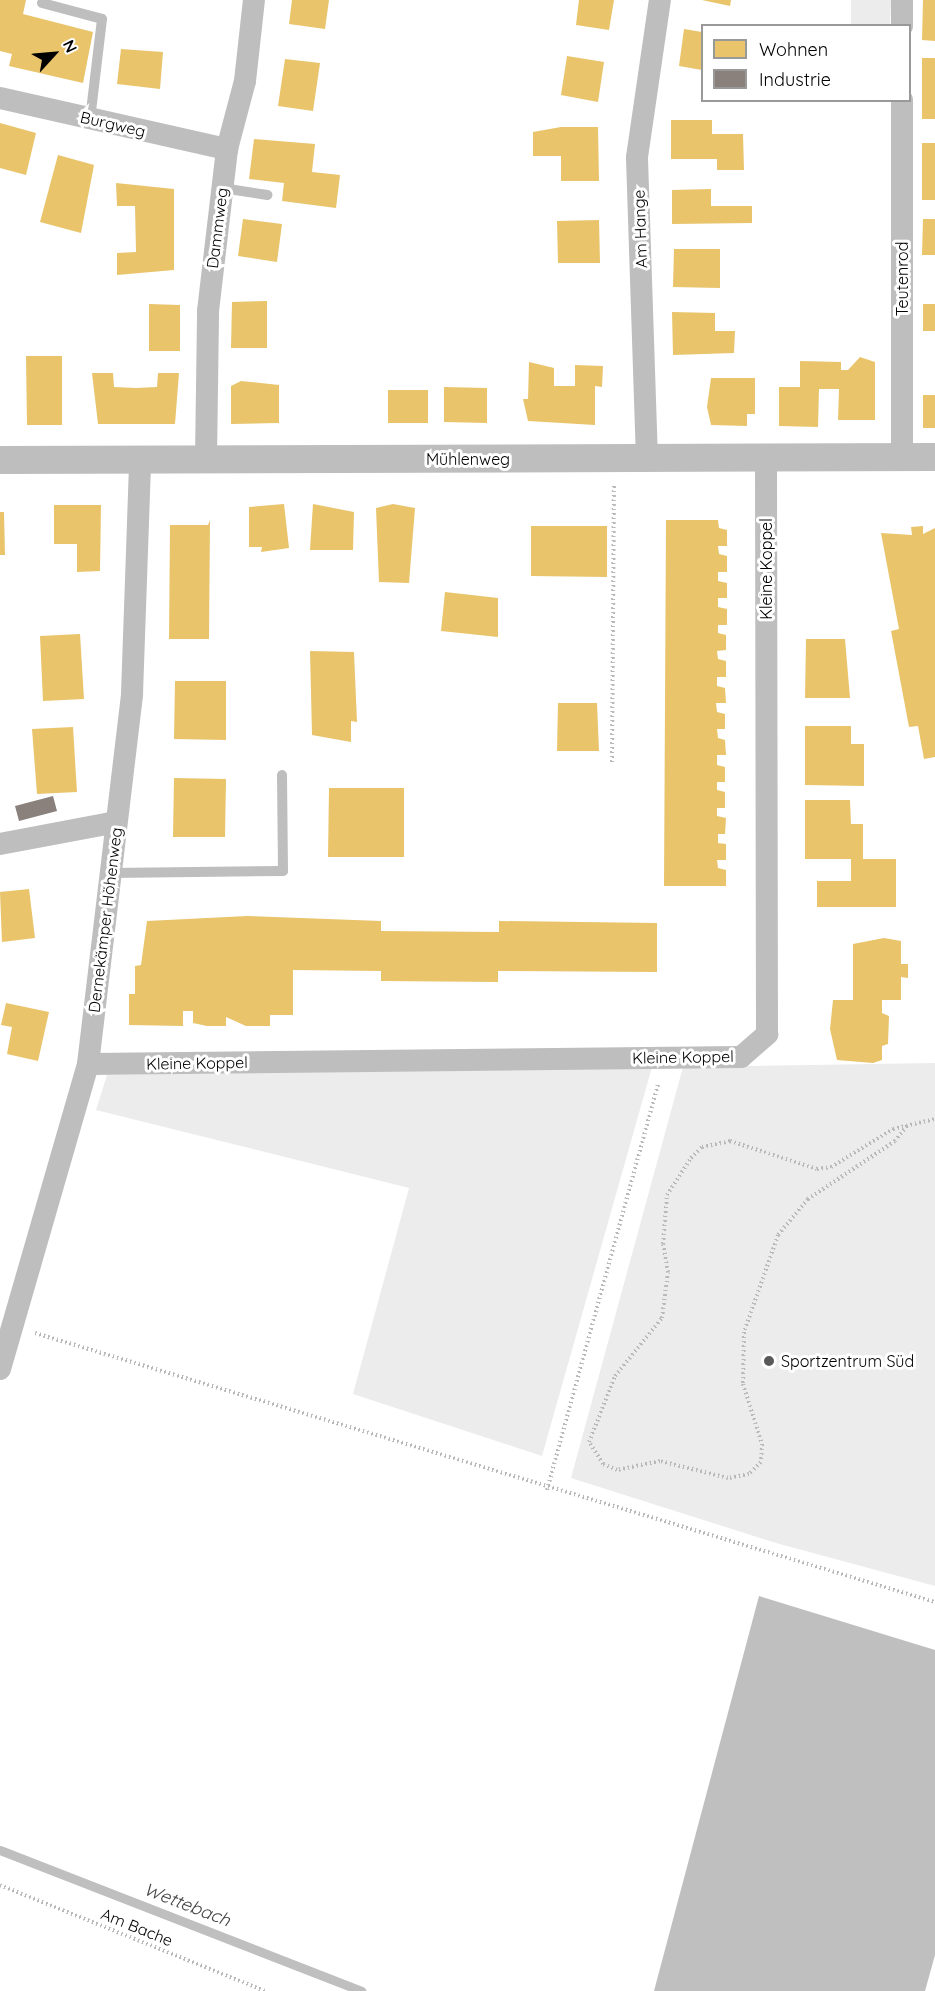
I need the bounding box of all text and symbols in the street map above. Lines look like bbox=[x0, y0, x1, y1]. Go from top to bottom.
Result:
north arrow bbox=[24, 24, 84, 84]
legend bbox=[701, 24, 911, 102]
text: N bbox=[59, 36, 82, 56]
text: Wohnen bbox=[759, 38, 828, 61]
text: Industrie bbox=[759, 68, 831, 91]
street label: Burgweg bbox=[78, 107, 148, 141]
street label: Dammweg bbox=[203, 186, 231, 270]
street label: Am Hange bbox=[629, 189, 651, 269]
street label: Teutenrod bbox=[892, 242, 912, 316]
street label: Mühlenweg bbox=[426, 449, 510, 469]
street label: Kleine Koppel bbox=[756, 518, 776, 620]
street label: Dernekämper Höhenweg bbox=[84, 826, 126, 1014]
street label: Kleine Koppel bbox=[632, 1047, 734, 1067]
street label: Kleine Koppel bbox=[146, 1053, 248, 1073]
place label: Sportzentrum Süd bbox=[781, 1351, 914, 1371]
marker: Sportzentrum Süd bbox=[762, 1354, 776, 1368]
water label: Wettebach bbox=[141, 1879, 233, 1931]
street label: Am Bache bbox=[98, 1904, 176, 1950]

